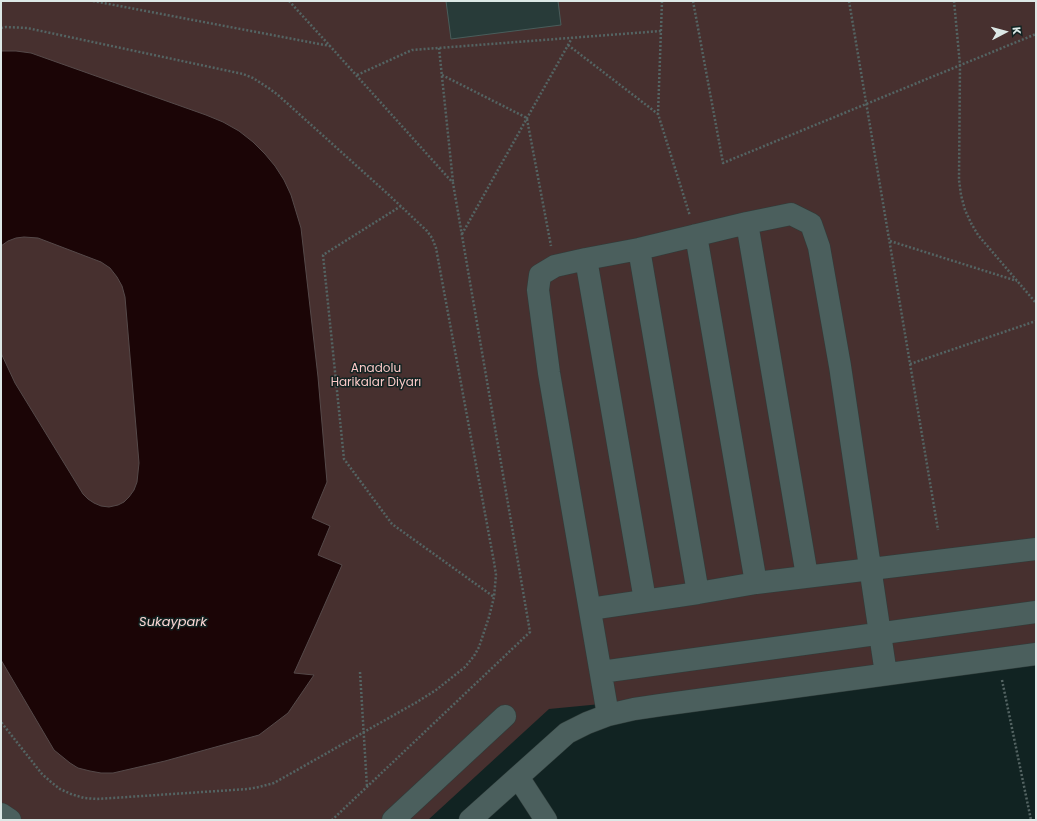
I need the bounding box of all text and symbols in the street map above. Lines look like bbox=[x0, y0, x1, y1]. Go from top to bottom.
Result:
north arrow bbox=[985, 12, 1025, 52]
text: K bbox=[1009, 26, 1025, 35]
park label: Anadolu Harikalar Diyarı bbox=[331, 362, 421, 390]
water label: Sukaypark bbox=[139, 615, 207, 631]

